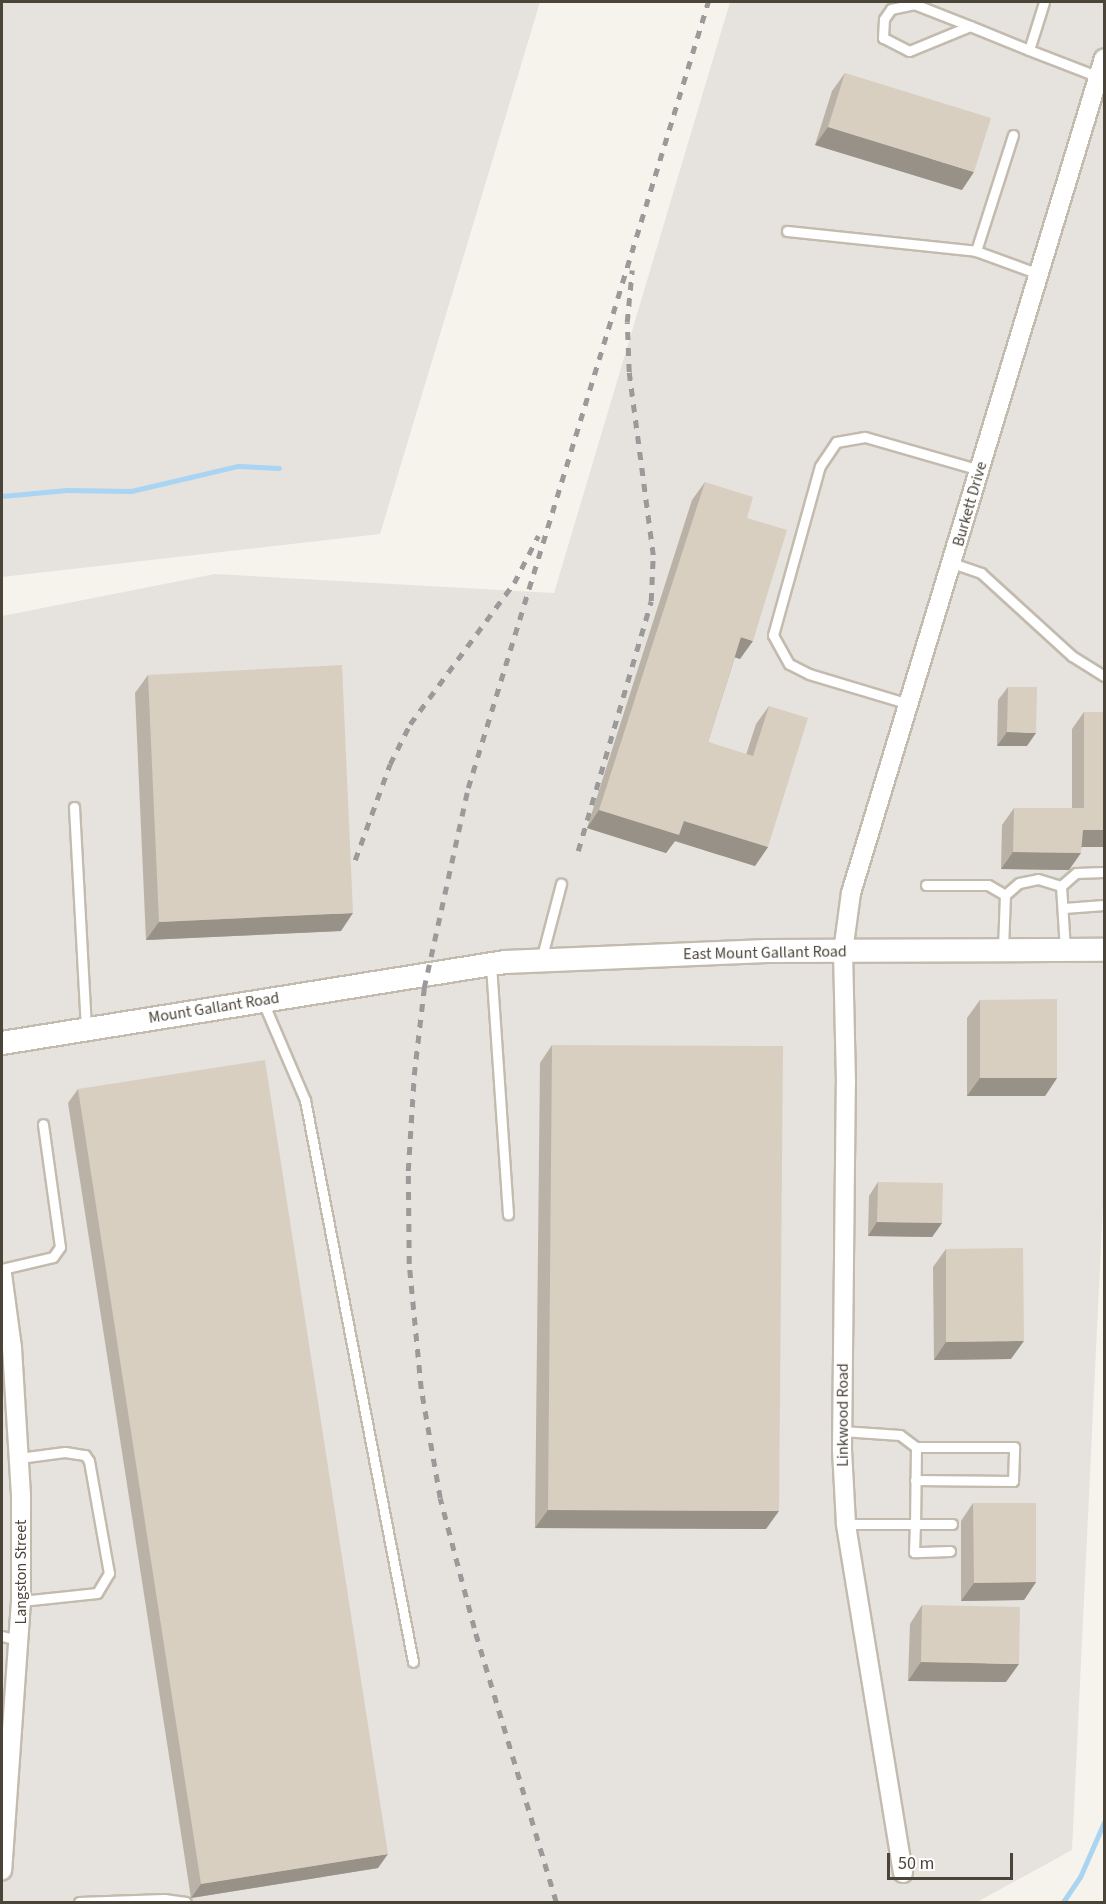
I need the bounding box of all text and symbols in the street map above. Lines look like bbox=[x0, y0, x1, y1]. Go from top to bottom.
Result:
street label: Burkett Drive bbox=[949, 459, 991, 549]
street label: East Mount Gallant Road bbox=[683, 942, 847, 964]
street label: Mount Gallant Road bbox=[147, 988, 281, 1028]
street label: Linkwood Road bbox=[833, 1363, 853, 1467]
street label: Langston Street bbox=[11, 1520, 31, 1624]
scale bar bbox=[890, 1841, 1016, 1879]
text: 50 m bbox=[898, 1851, 934, 1876]

